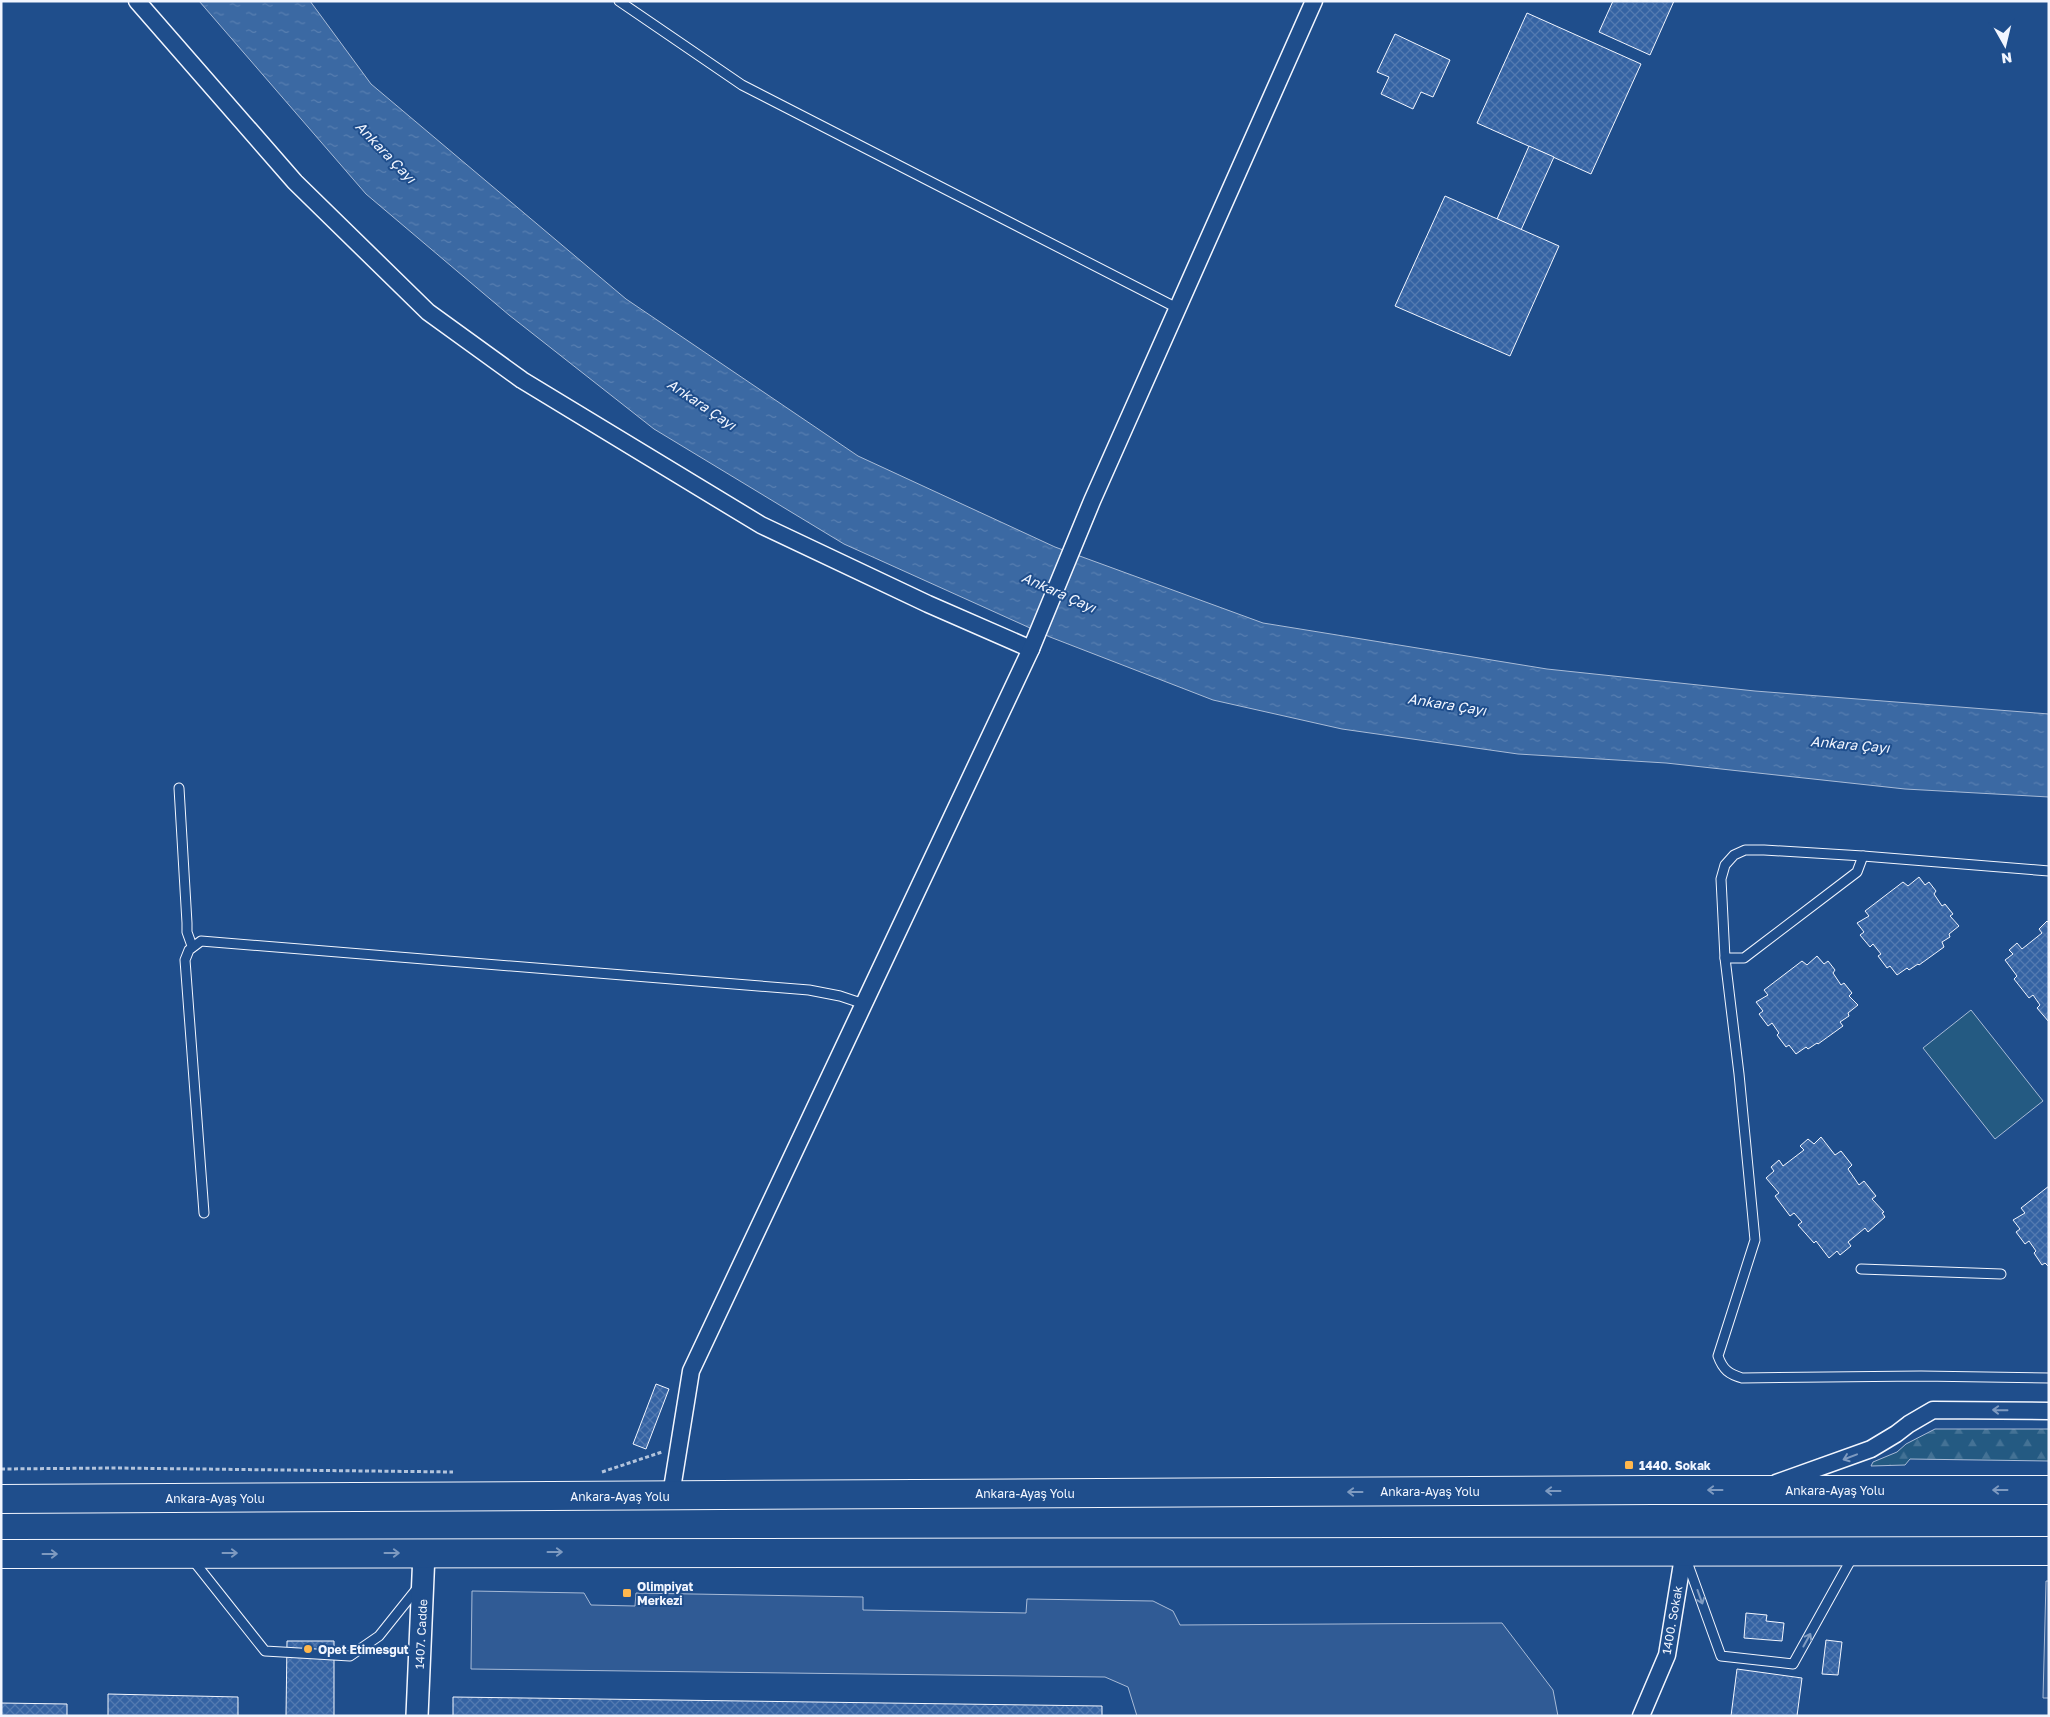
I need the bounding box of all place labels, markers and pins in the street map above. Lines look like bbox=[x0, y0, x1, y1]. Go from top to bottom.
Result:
place label: 1440. Sokak bbox=[1639, 1458, 1711, 1473]
marker: 1440. Sokak bbox=[1623, 1459, 1635, 1471]
place label: Olimpiyat Merkezi bbox=[637, 1579, 693, 1608]
marker: Olimpiyat Merkezi bbox=[621, 1587, 633, 1599]
place label: Opet Etimesgut bbox=[318, 1642, 409, 1657]
marker: Opet Etimesgut bbox=[302, 1643, 314, 1655]

